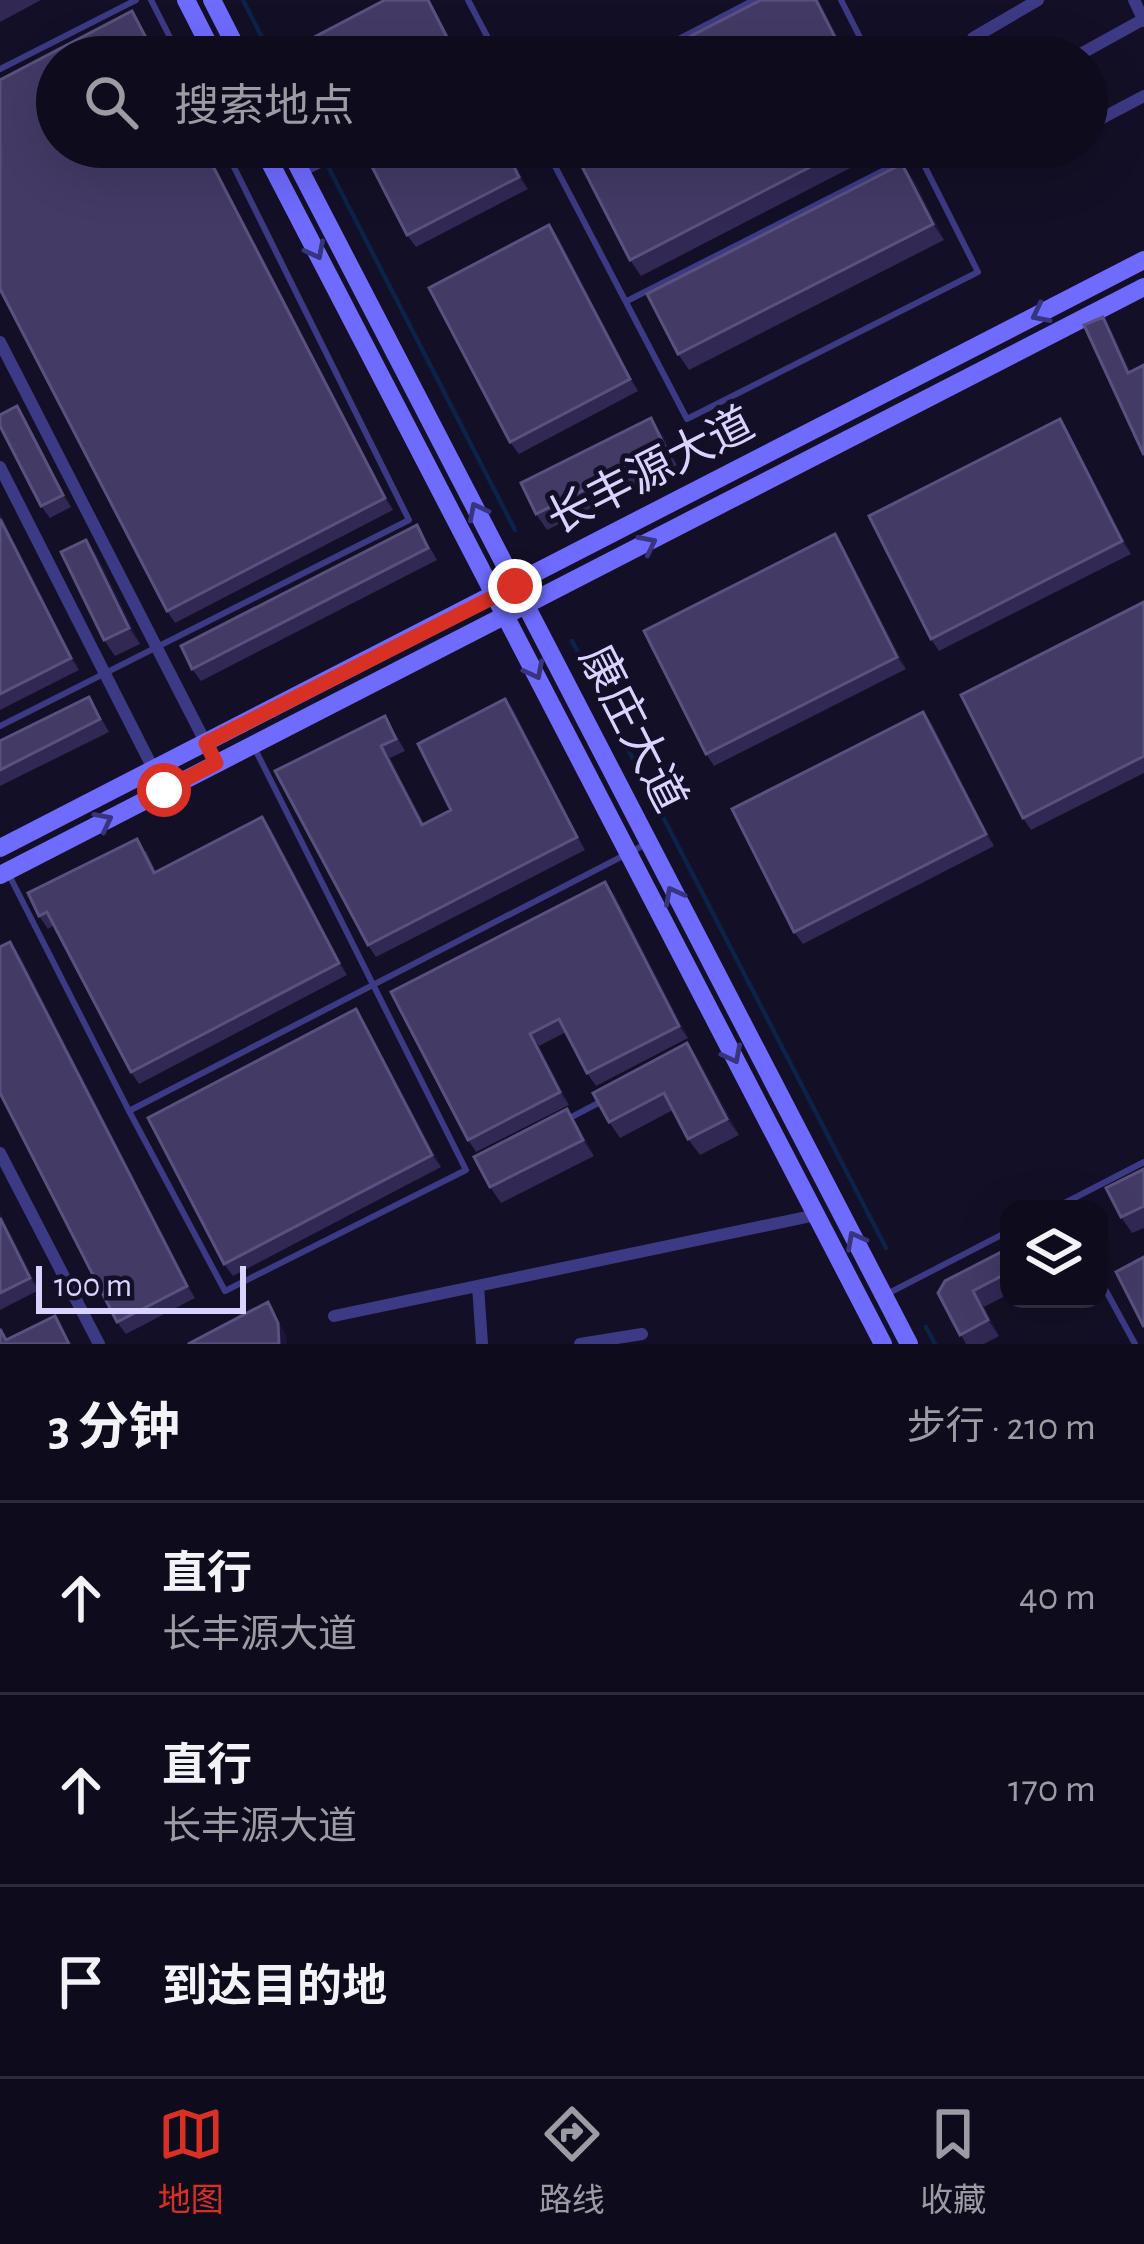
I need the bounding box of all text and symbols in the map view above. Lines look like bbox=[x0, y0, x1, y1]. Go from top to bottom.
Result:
search box bbox=[36, 36, 1108, 168]
icon: search bbox=[78, 69, 144, 135]
text: 搜索地点 bbox=[174, 85, 354, 130]
one-way arrow bbox=[302, 238, 325, 259]
one-way arrow bbox=[1031, 300, 1053, 323]
street label: 长丰源大道 bbox=[540, 399, 761, 543]
one-way arrow bbox=[468, 501, 491, 523]
one-way arrow bbox=[636, 534, 657, 558]
route end bbox=[488, 559, 542, 613]
street label: 康庄大道 bbox=[571, 637, 696, 819]
one-way arrow bbox=[521, 659, 544, 680]
route start bbox=[137, 763, 191, 817]
one-way arrow bbox=[91, 812, 113, 835]
one-way arrow bbox=[664, 887, 687, 908]
one-way arrow bbox=[719, 1043, 743, 1064]
map controls bbox=[1000, 1200, 1108, 1308]
button: layers bbox=[1000, 1200, 1108, 1308]
one-way arrow bbox=[847, 1231, 870, 1253]
scale bar bbox=[36, 1260, 246, 1313]
text: 100 m bbox=[54, 1270, 132, 1303]
text: 3 分钟 bbox=[48, 1403, 180, 1454]
text: 步行 · 210 m bbox=[907, 1408, 1096, 1447]
text: 直行 bbox=[162, 1552, 252, 1597]
icon: ahead bbox=[48, 1565, 114, 1631]
text: 40 m bbox=[1019, 1578, 1096, 1617]
text: 长丰源大道 bbox=[162, 1616, 357, 1655]
text: 直行 bbox=[162, 1744, 252, 1789]
icon: ahead bbox=[48, 1757, 114, 1823]
text: 170 m bbox=[1008, 1770, 1096, 1809]
text: 长丰源大道 bbox=[162, 1808, 357, 1847]
icon: arrive bbox=[48, 1949, 114, 2015]
text: 到达目的地 bbox=[162, 1965, 387, 2010]
tab: 地图 bbox=[158, 2101, 224, 2222]
tab: 路线 bbox=[539, 2101, 605, 2222]
tab: 收藏 bbox=[920, 2101, 986, 2222]

